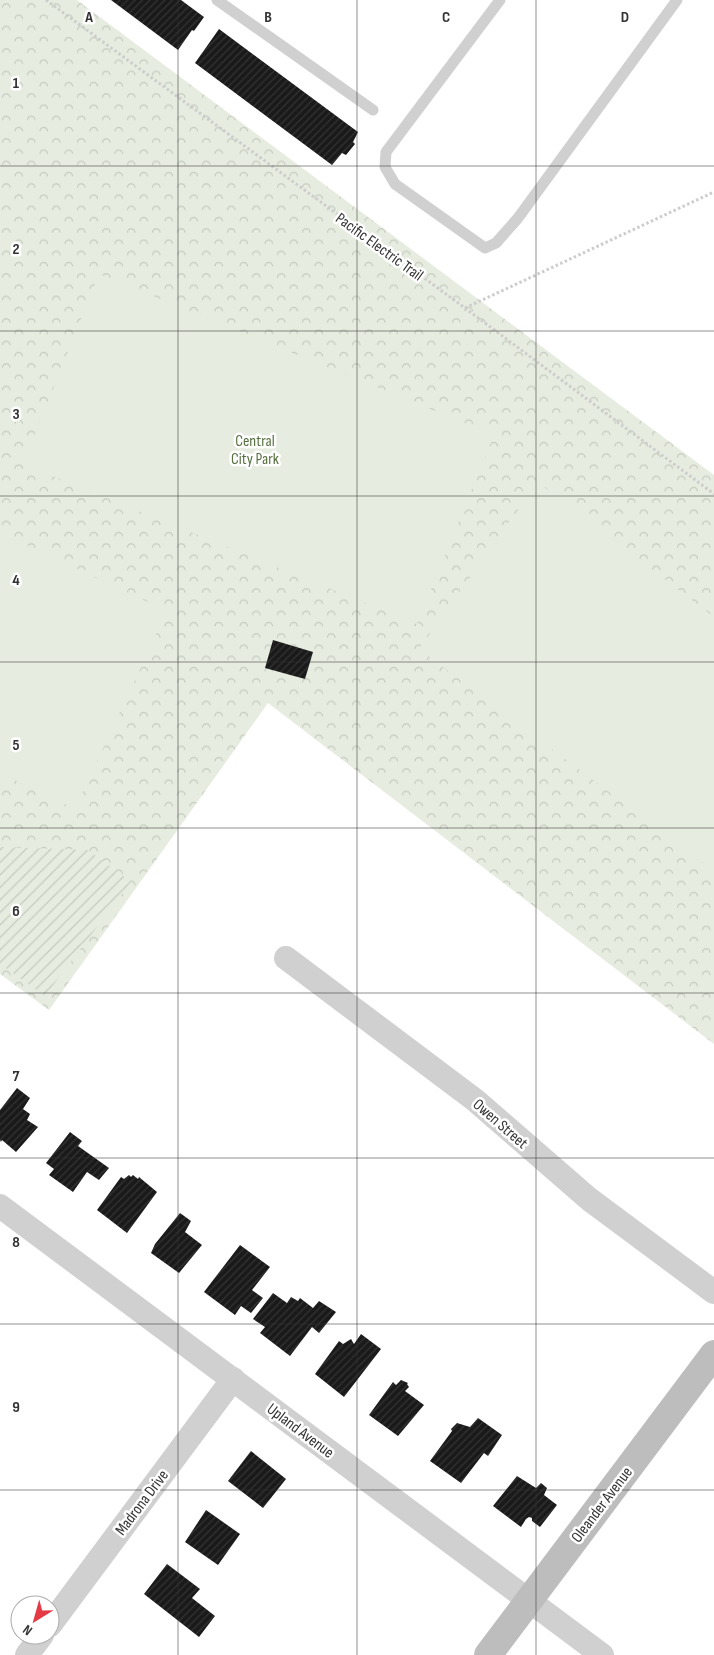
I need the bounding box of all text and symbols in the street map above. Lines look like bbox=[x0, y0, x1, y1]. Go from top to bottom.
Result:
text: A bbox=[84, 8, 93, 27]
text: B bbox=[264, 8, 272, 27]
text: C bbox=[442, 8, 450, 27]
text: D bbox=[621, 8, 629, 27]
text: 1 bbox=[13, 74, 20, 93]
street label: Pacific Electric Trail bbox=[332, 209, 427, 285]
text: 2 bbox=[12, 240, 20, 259]
text: 3 bbox=[12, 405, 20, 424]
park label: Central City Park bbox=[231, 432, 279, 469]
text: 4 bbox=[12, 571, 20, 590]
text: 5 bbox=[12, 736, 20, 755]
text: 6 bbox=[12, 902, 20, 921]
text: 7 bbox=[13, 1067, 20, 1086]
street label: Owen Street bbox=[469, 1095, 531, 1153]
text: 8 bbox=[12, 1233, 20, 1252]
text: 9 bbox=[12, 1398, 20, 1417]
street label: Upland Avenue bbox=[263, 1400, 337, 1463]
street label: Oleander Avenue bbox=[568, 1463, 637, 1546]
street label: Madrona Drive bbox=[111, 1467, 173, 1539]
north arrow bbox=[10, 1595, 60, 1645]
text: N bbox=[19, 1621, 36, 1639]

